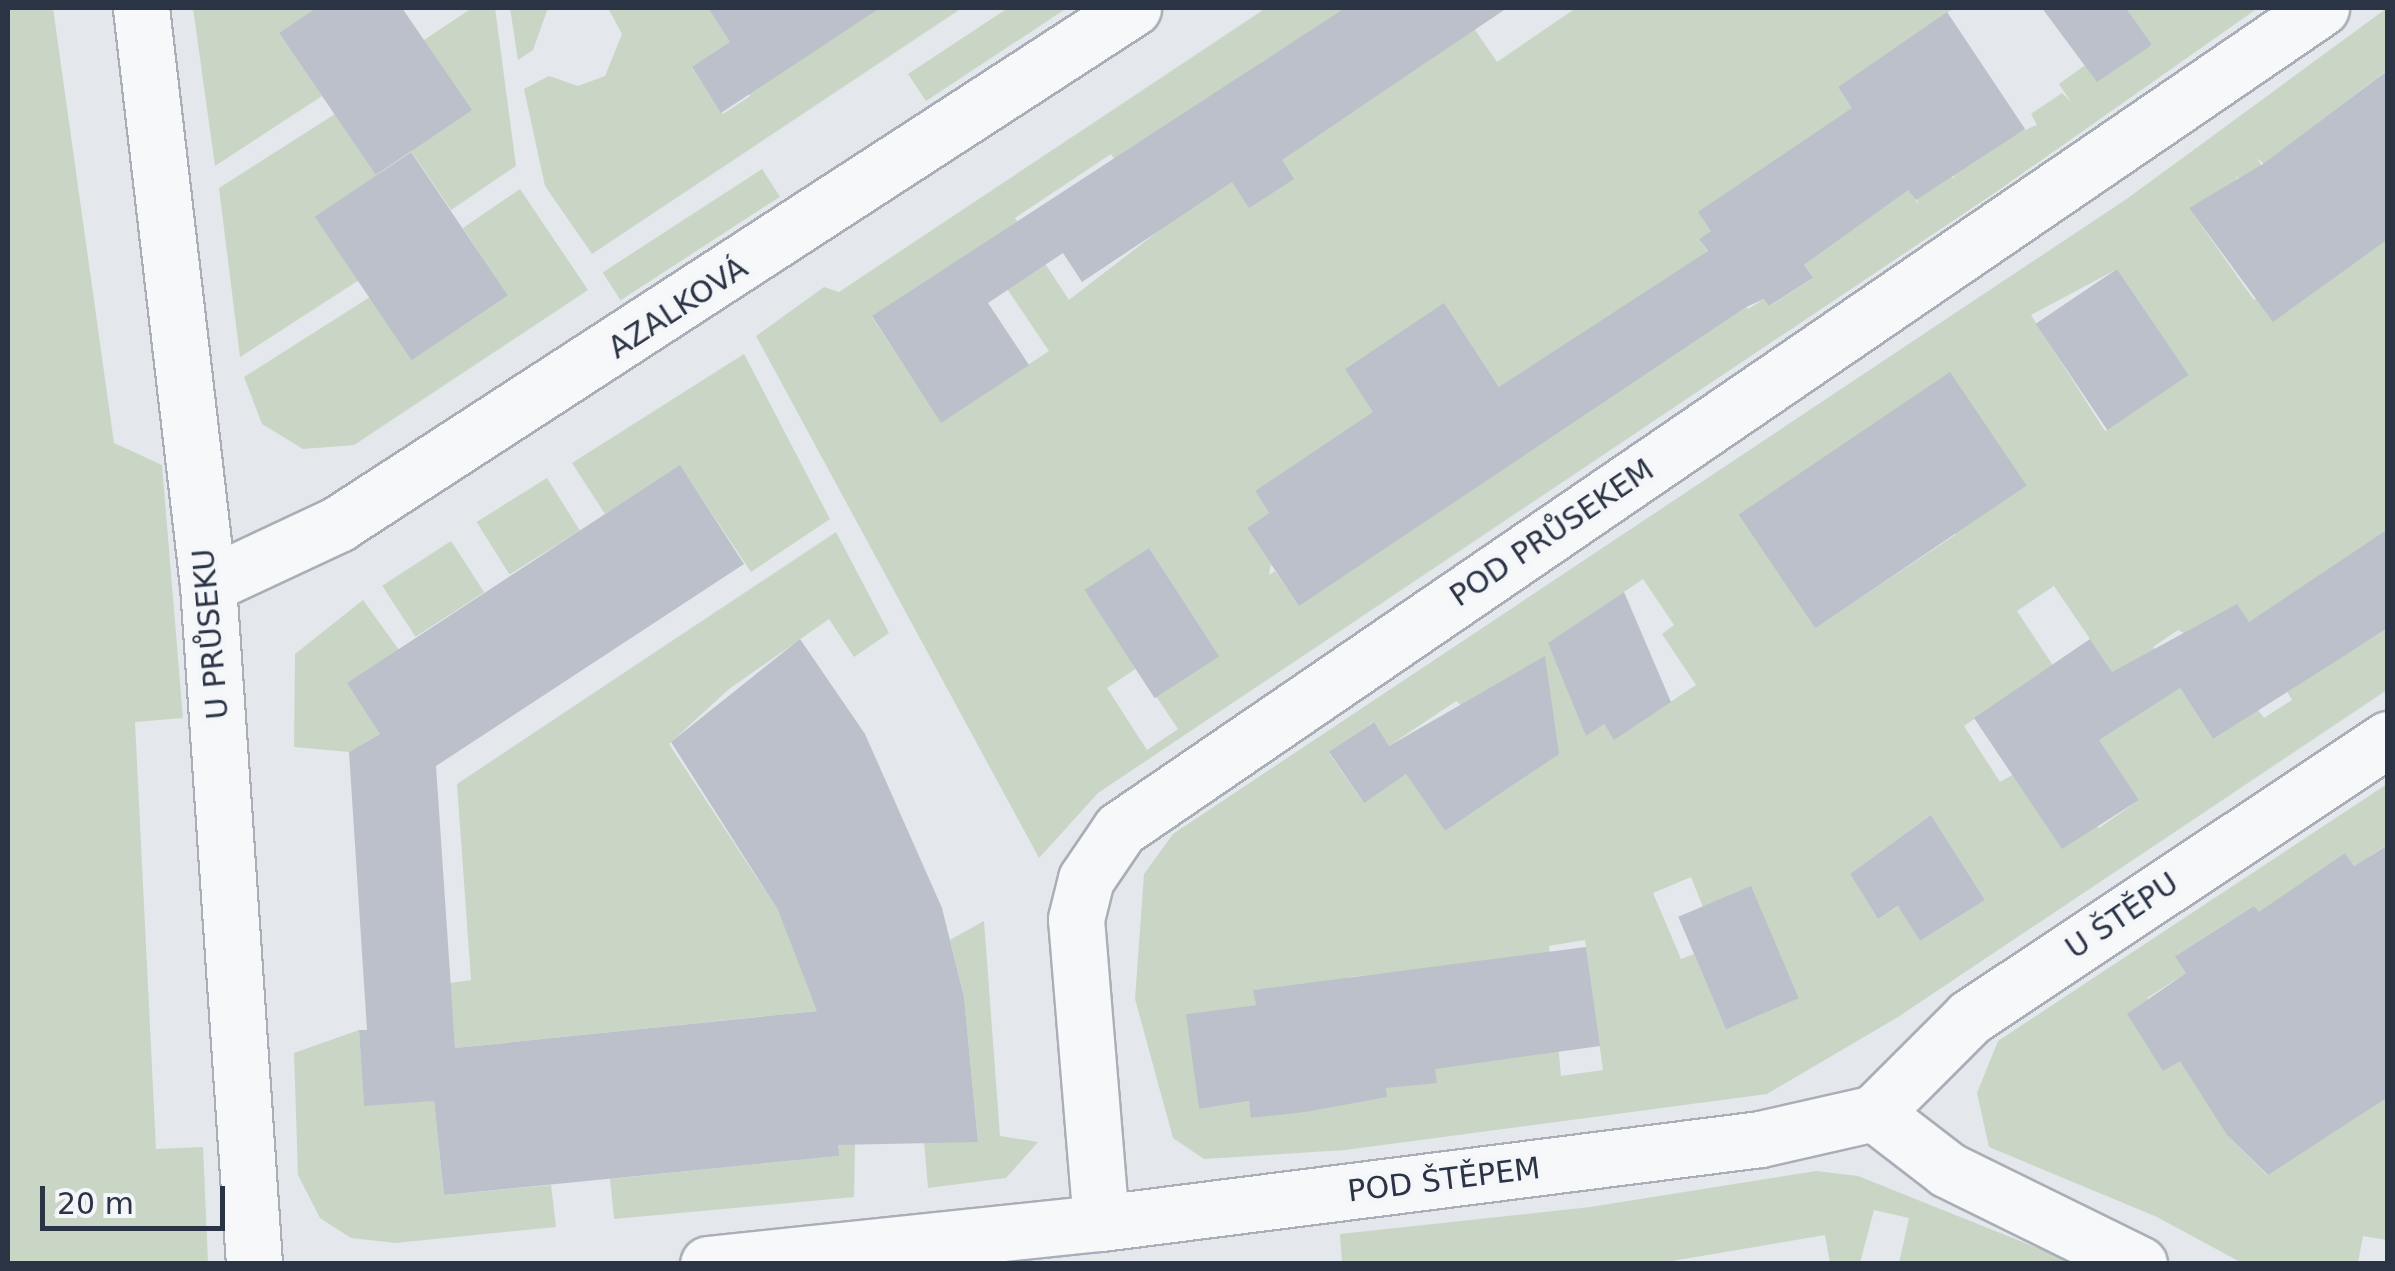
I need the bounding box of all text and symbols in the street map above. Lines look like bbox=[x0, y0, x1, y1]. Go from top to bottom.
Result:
street label: AZALKOVÁ bbox=[602, 250, 754, 366]
street label: POD PRŮSEKEM bbox=[1443, 452, 1661, 614]
street label: U PRŮSEKU bbox=[186, 547, 236, 721]
street label: U ŠTĚPU bbox=[2059, 865, 2185, 967]
street label: POD ŠTĚPEM bbox=[1346, 1150, 1542, 1210]
scale bar bbox=[45, 1166, 230, 1228]
text: 20 m bbox=[57, 1186, 134, 1221]

